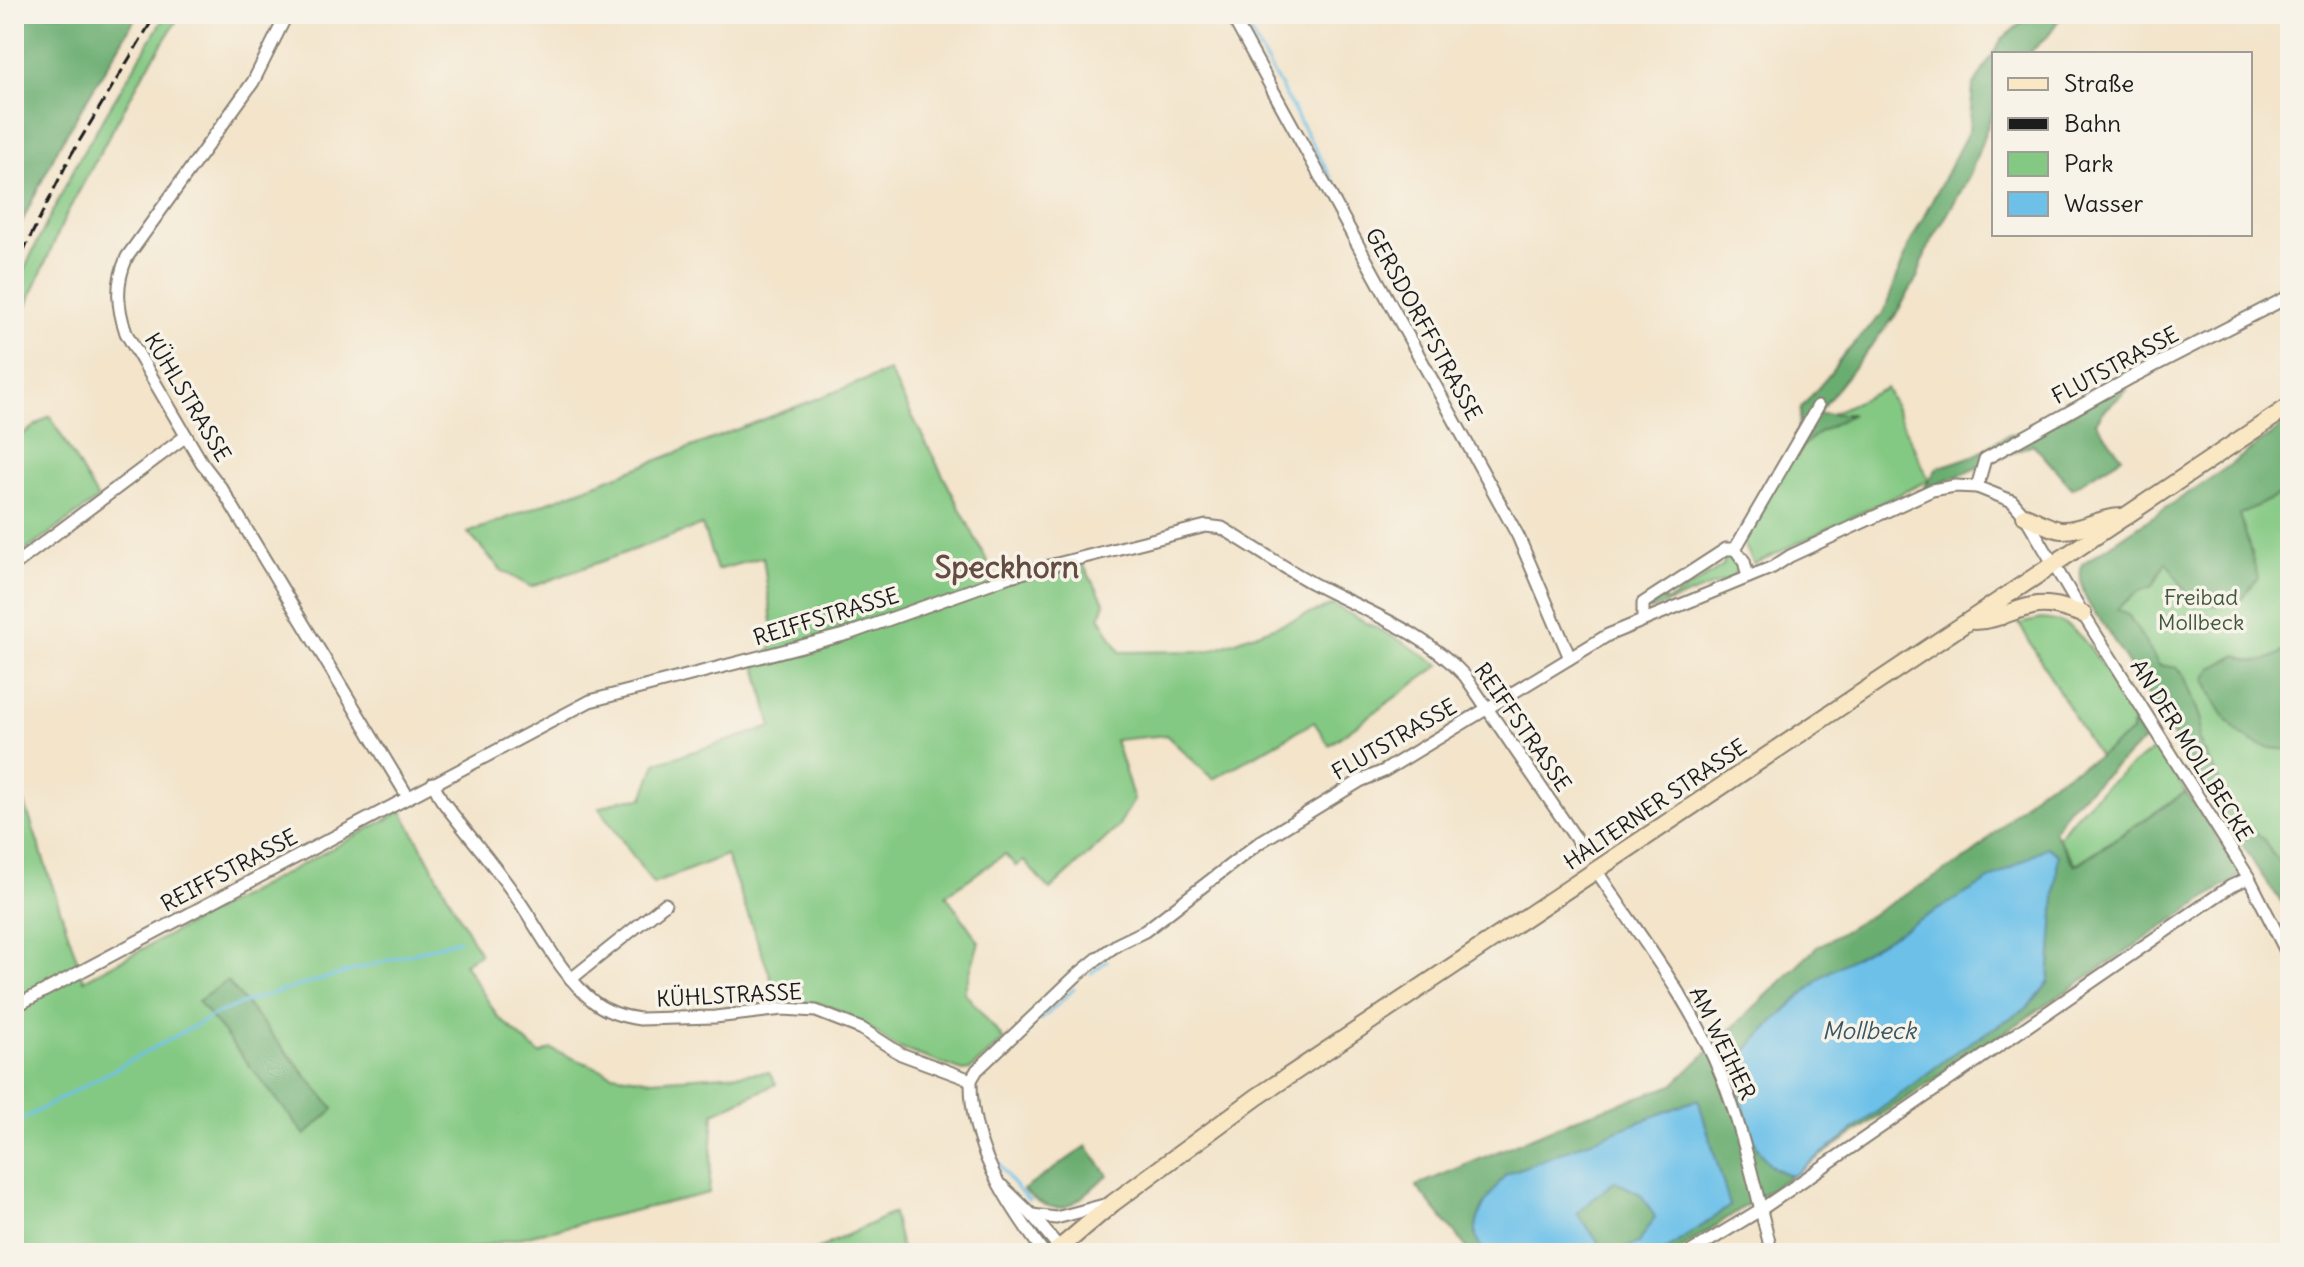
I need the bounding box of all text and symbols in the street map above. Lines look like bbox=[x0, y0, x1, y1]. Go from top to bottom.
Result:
legend bbox=[1992, 52, 2252, 236]
text: Straße bbox=[2064, 68, 2134, 98]
text: Bahn bbox=[2064, 108, 2121, 138]
text: Park bbox=[2064, 148, 2114, 178]
text: Wasser bbox=[2064, 188, 2144, 218]
street label: GERSDORFFSTRASSE bbox=[1359, 223, 1489, 425]
street label: FLUTSTRASSE bbox=[2047, 320, 2183, 410]
street label: KÜHLSTRASSE bbox=[139, 327, 237, 467]
district label: Speckhorn bbox=[935, 548, 1079, 586]
street label: REIFFSTRASSE bbox=[750, 581, 902, 651]
park label: Freibad Mollbeck bbox=[2158, 583, 2244, 636]
street label: AN DER MOLLBECKE bbox=[2125, 654, 2259, 846]
street label: REIFFSTRASSE bbox=[1468, 657, 1578, 797]
street label: FLUTSTRASSE bbox=[1327, 692, 1461, 786]
street label: HALTERNER STRASSE bbox=[1558, 732, 1752, 876]
street label: REIFFSTRASSE bbox=[156, 822, 302, 918]
street label: KÜHLSTRASSE bbox=[656, 977, 802, 1013]
street label: AM WEIHER bbox=[1684, 982, 1762, 1104]
water label: Mollbeck bbox=[1822, 1015, 1918, 1045]

